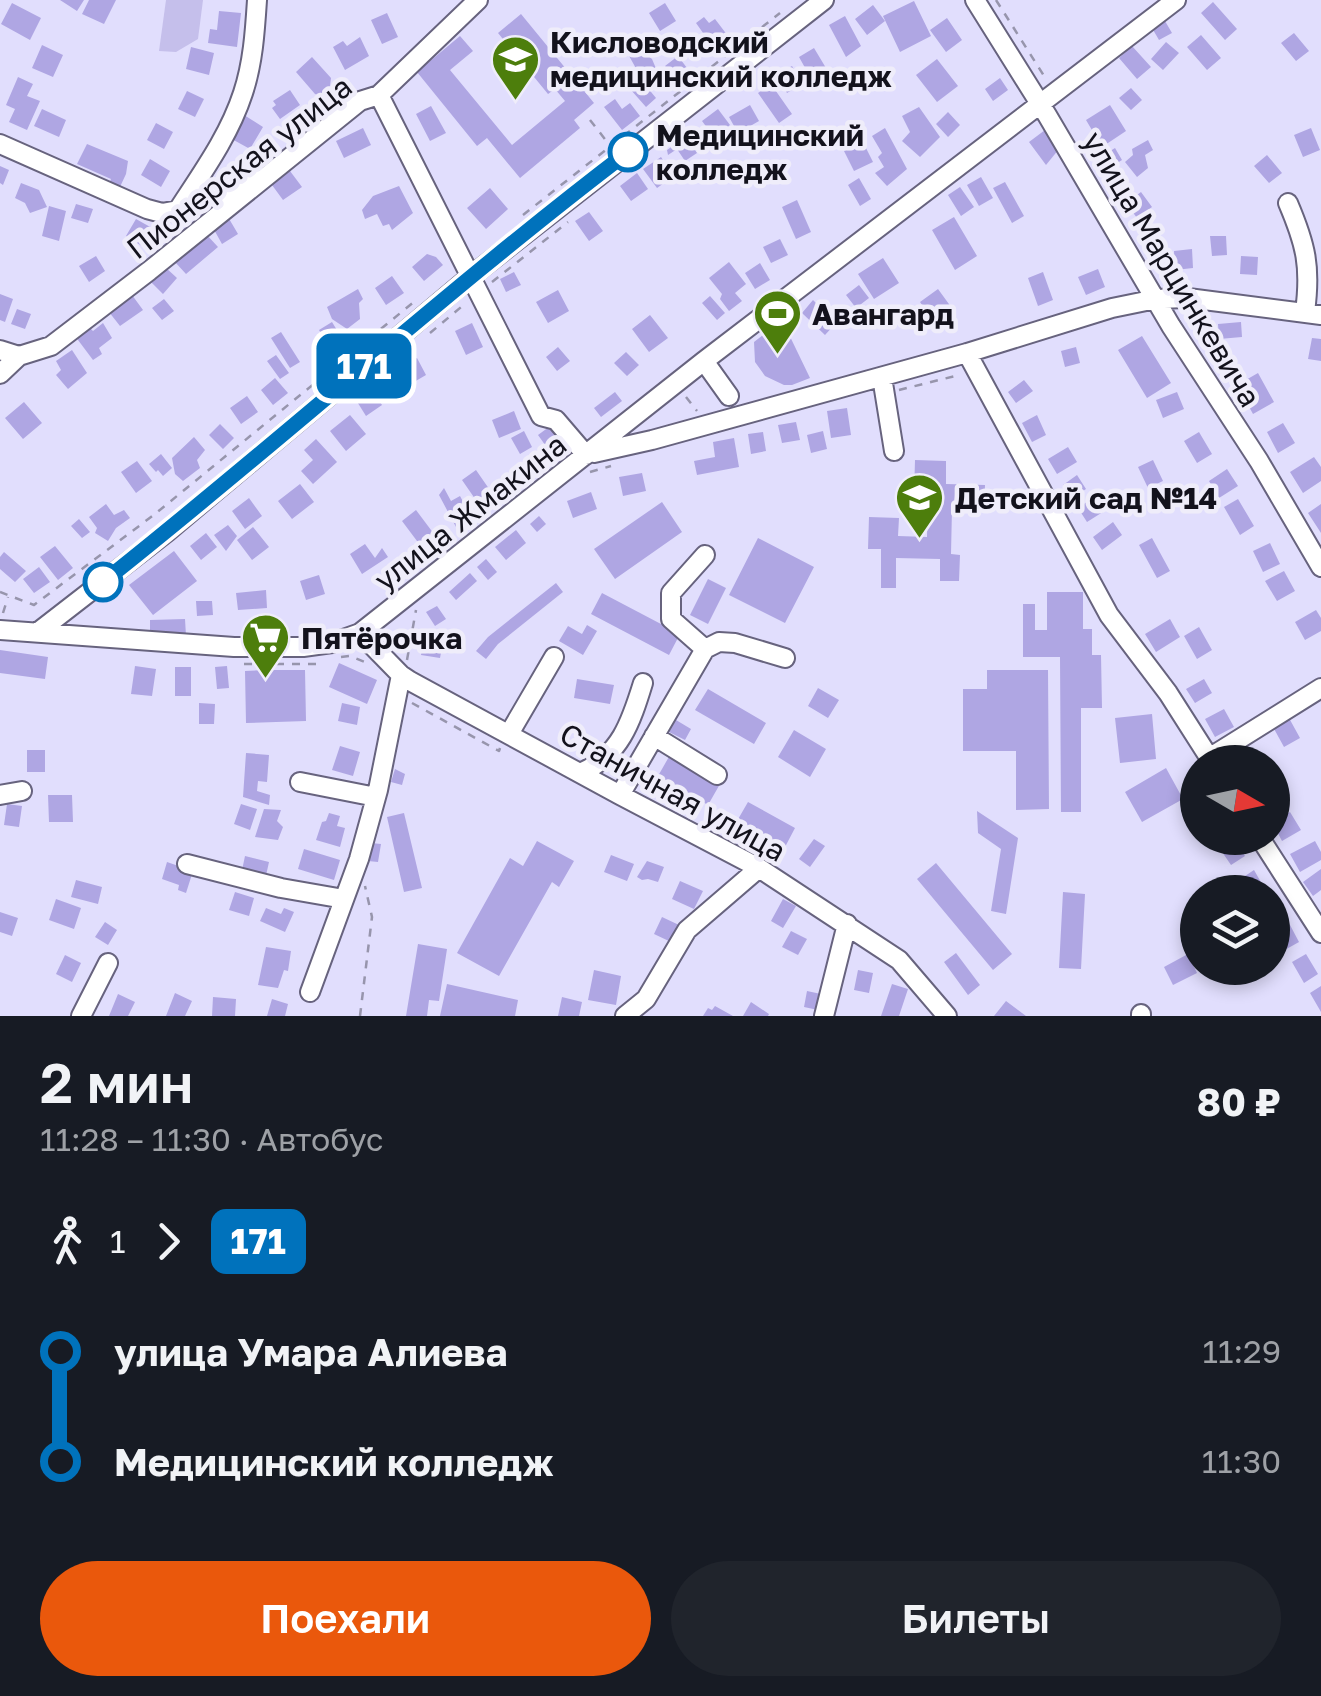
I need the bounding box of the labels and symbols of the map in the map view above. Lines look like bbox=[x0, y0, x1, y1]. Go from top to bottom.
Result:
place label: Кисловодский медицинский колледж bbox=[550, 24, 892, 94]
school or university icon: Кисловодский медицинский колледж bbox=[489, 33, 541, 101]
street label: Пионерская улица bbox=[119, 68, 359, 266]
place label: Медицинский колледж bbox=[656, 117, 864, 187]
street label: улица Марцинкевича bbox=[1076, 125, 1268, 413]
marker: Медицинский колледж bbox=[609, 133, 647, 171]
sports icon: Авангард bbox=[751, 288, 803, 356]
place label: Авангард bbox=[812, 296, 954, 332]
line badge: 171 bbox=[306, 334, 422, 398]
street label: улица Жмакина bbox=[367, 426, 573, 598]
school or university icon: Детский сад №14 bbox=[894, 472, 946, 540]
place label: Детский сад №14 bbox=[955, 480, 1217, 516]
unlabelled marker bbox=[84, 563, 122, 601]
supermarket icon: Пятёрочка bbox=[240, 612, 292, 680]
place label: Пятёрочка bbox=[301, 620, 462, 656]
street label: Станичная улица bbox=[554, 715, 792, 869]
north arrow bbox=[1180, 745, 1290, 855]

